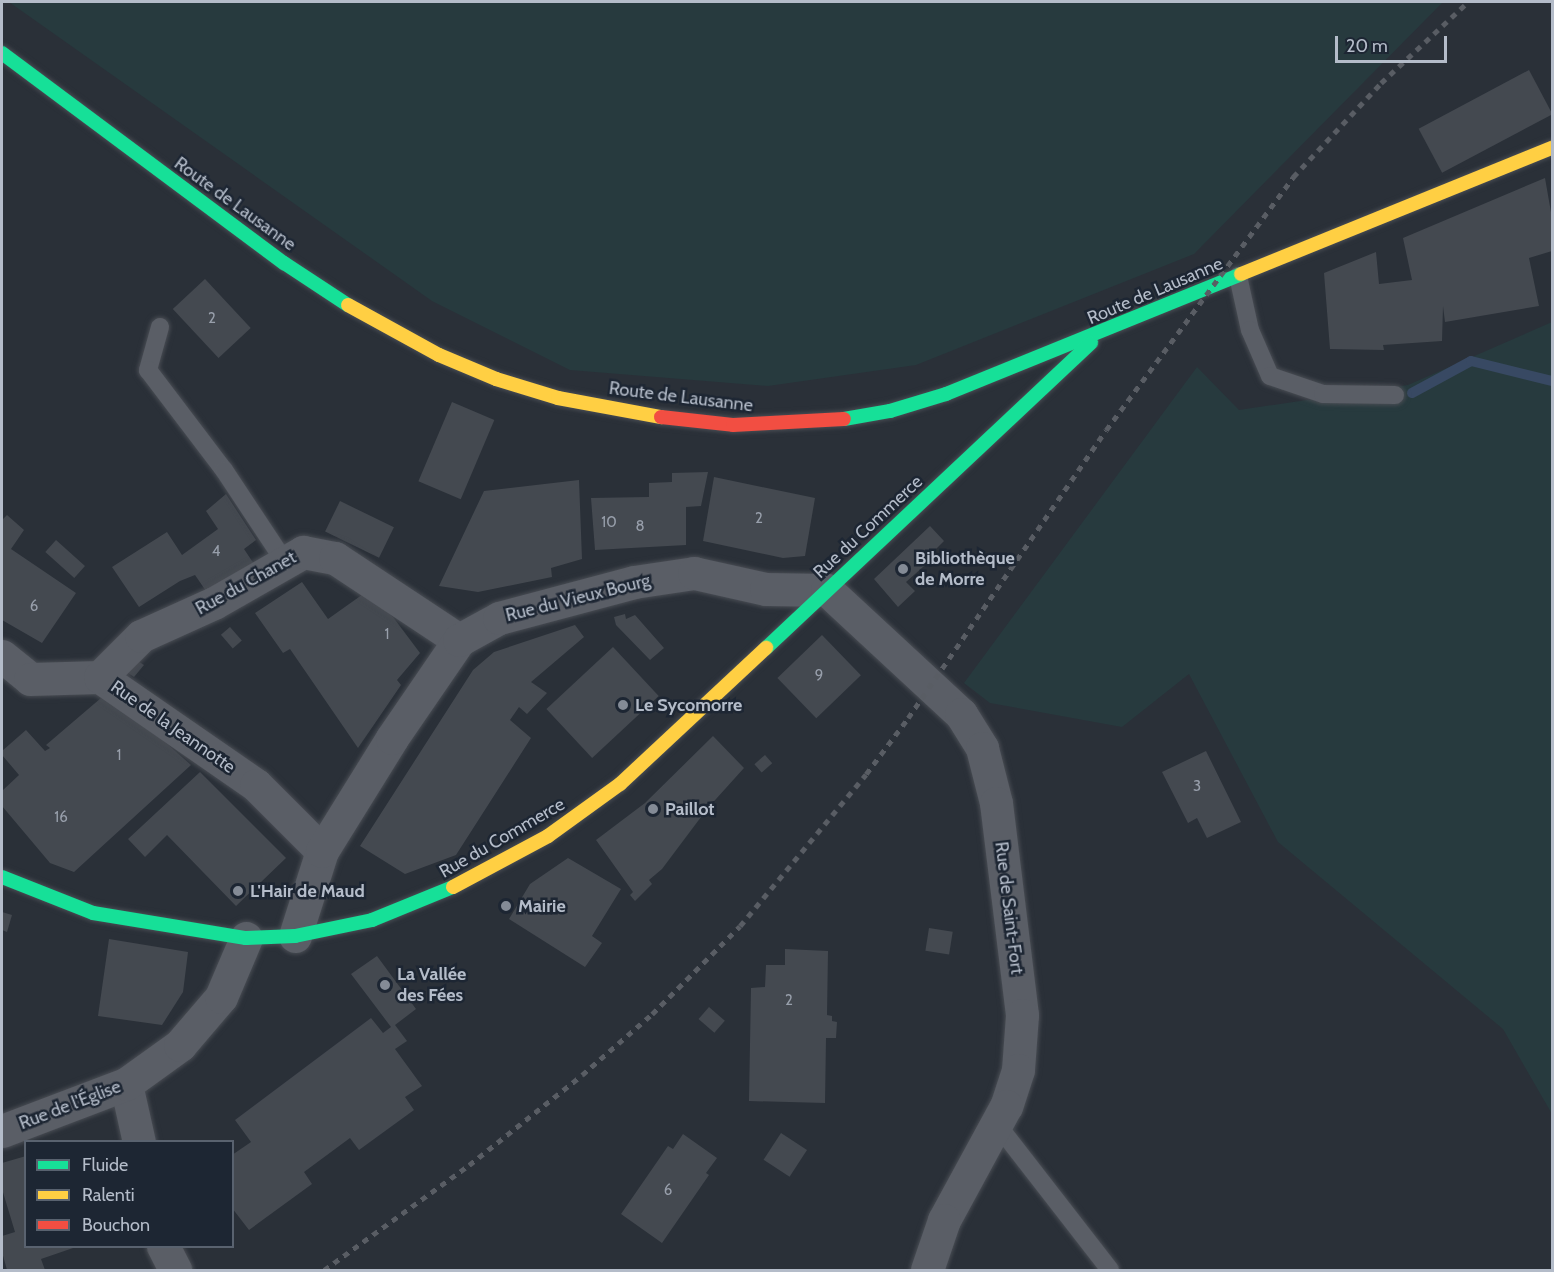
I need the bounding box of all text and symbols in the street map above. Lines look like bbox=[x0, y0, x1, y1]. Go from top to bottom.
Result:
scale bar bbox=[1338, 24, 1450, 62]
text: 20 m bbox=[1346, 35, 1388, 57]
street label: Route de Lausanne bbox=[170, 153, 300, 255]
street label: Route de Lausanne bbox=[1084, 253, 1226, 329]
house number: 2 bbox=[208, 310, 216, 328]
street label: Route de Lausanne bbox=[608, 377, 754, 417]
street label: Rue du Commerce bbox=[809, 471, 927, 583]
house number: 2 bbox=[755, 510, 763, 528]
house number: 10 bbox=[601, 514, 617, 532]
house number: 8 bbox=[635, 518, 645, 536]
house number: 4 bbox=[212, 543, 220, 561]
street label: Rue du Chanet bbox=[192, 546, 300, 620]
place label: Bibliothèque de Morre bbox=[915, 548, 1015, 590]
marker: Bibliothèque de Morre bbox=[896, 562, 910, 576]
street label: Rue du Vieux Bourg bbox=[503, 570, 653, 626]
house number: 6 bbox=[30, 598, 38, 616]
house number: 1 bbox=[385, 626, 389, 644]
house number: 9 bbox=[815, 667, 823, 685]
street label: Rue de la Jeannotte bbox=[107, 676, 239, 778]
place label: Le Sycomorre bbox=[635, 694, 742, 716]
marker: Le Sycomorre bbox=[616, 698, 630, 712]
house number: 1 bbox=[117, 747, 121, 765]
house number: 3 bbox=[1193, 778, 1201, 796]
street label: Rue du Commerce bbox=[436, 793, 568, 883]
place label: Paillot bbox=[665, 798, 714, 820]
marker: Paillot bbox=[646, 802, 660, 816]
house number: 16 bbox=[54, 809, 68, 827]
street label: Rue de Saint-Fort bbox=[990, 840, 1028, 976]
place label: L'Hair de Maud bbox=[250, 880, 365, 902]
marker: L'Hair de Maud bbox=[231, 884, 245, 898]
place label: Mairie bbox=[518, 895, 566, 917]
marker: Mairie bbox=[499, 899, 513, 913]
place label: La Vallée des Fées bbox=[397, 964, 466, 1006]
marker: La Vallée des Fées bbox=[378, 978, 392, 992]
house number: 2 bbox=[785, 992, 793, 1010]
street label: Rue de l'Église bbox=[16, 1076, 124, 1134]
legend bbox=[24, 1140, 234, 1248]
text: Fluide bbox=[82, 1154, 128, 1176]
house number: 6 bbox=[664, 1182, 672, 1200]
text: Ralenti bbox=[82, 1184, 135, 1206]
text: Bouchon bbox=[82, 1214, 150, 1236]

